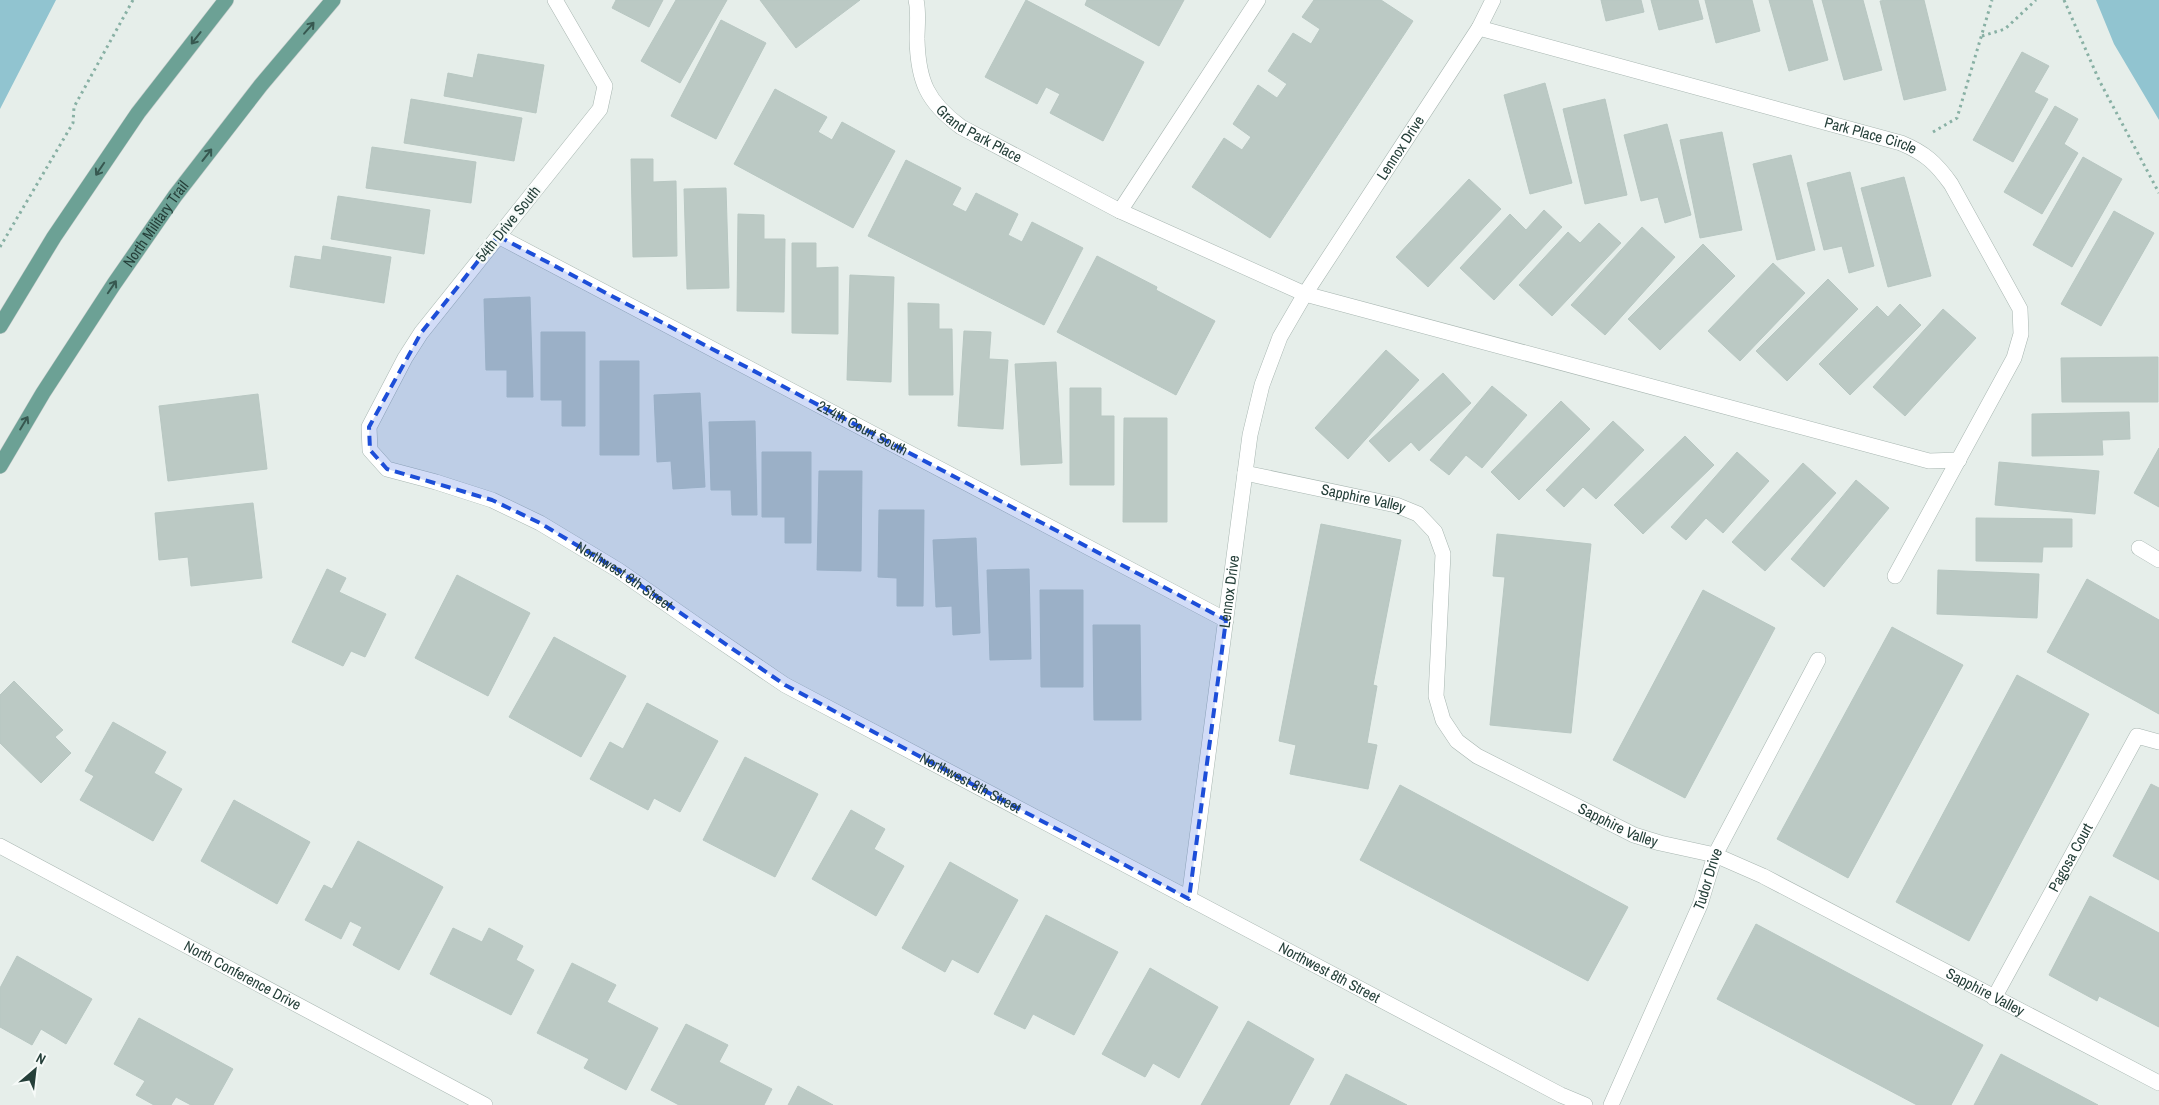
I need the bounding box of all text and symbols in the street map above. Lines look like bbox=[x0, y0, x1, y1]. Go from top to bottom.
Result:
one-way arrow bbox=[303, 22, 315, 35]
one-way arrow bbox=[191, 32, 202, 45]
street label: Grand Park Place bbox=[931, 100, 1026, 167]
street label: Lennox Drive bbox=[1371, 111, 1429, 184]
street label: Park Place Circle bbox=[1822, 112, 1921, 159]
one-way arrow bbox=[201, 149, 212, 162]
one-way arrow bbox=[95, 162, 105, 176]
street label: North Military Trail bbox=[118, 176, 193, 271]
street label: 54th Drive South bbox=[470, 181, 545, 266]
one-way arrow bbox=[107, 280, 117, 294]
street label: 214th Court South bbox=[814, 395, 912, 460]
one-way arrow bbox=[20, 417, 30, 431]
street label: Sapphire Valley bbox=[1319, 478, 1410, 518]
street label: Northwest 8th Street bbox=[572, 536, 678, 615]
street label: Lennox Drive bbox=[1214, 554, 1244, 629]
street label: Northwest 8th Street bbox=[916, 747, 1026, 818]
street label: Sapphire Valley bbox=[1575, 798, 1662, 852]
street label: Pagosa Court bbox=[2043, 819, 2098, 895]
street label: Tudor Drive bbox=[1688, 844, 1727, 914]
street label: North Conference Drive bbox=[181, 935, 305, 1015]
street label: Northwest 8th Street bbox=[1275, 937, 1385, 1008]
street label: Sapphire Valley bbox=[1942, 962, 2029, 1021]
north arrow bbox=[10, 1045, 60, 1095]
text: N bbox=[33, 1049, 49, 1068]

